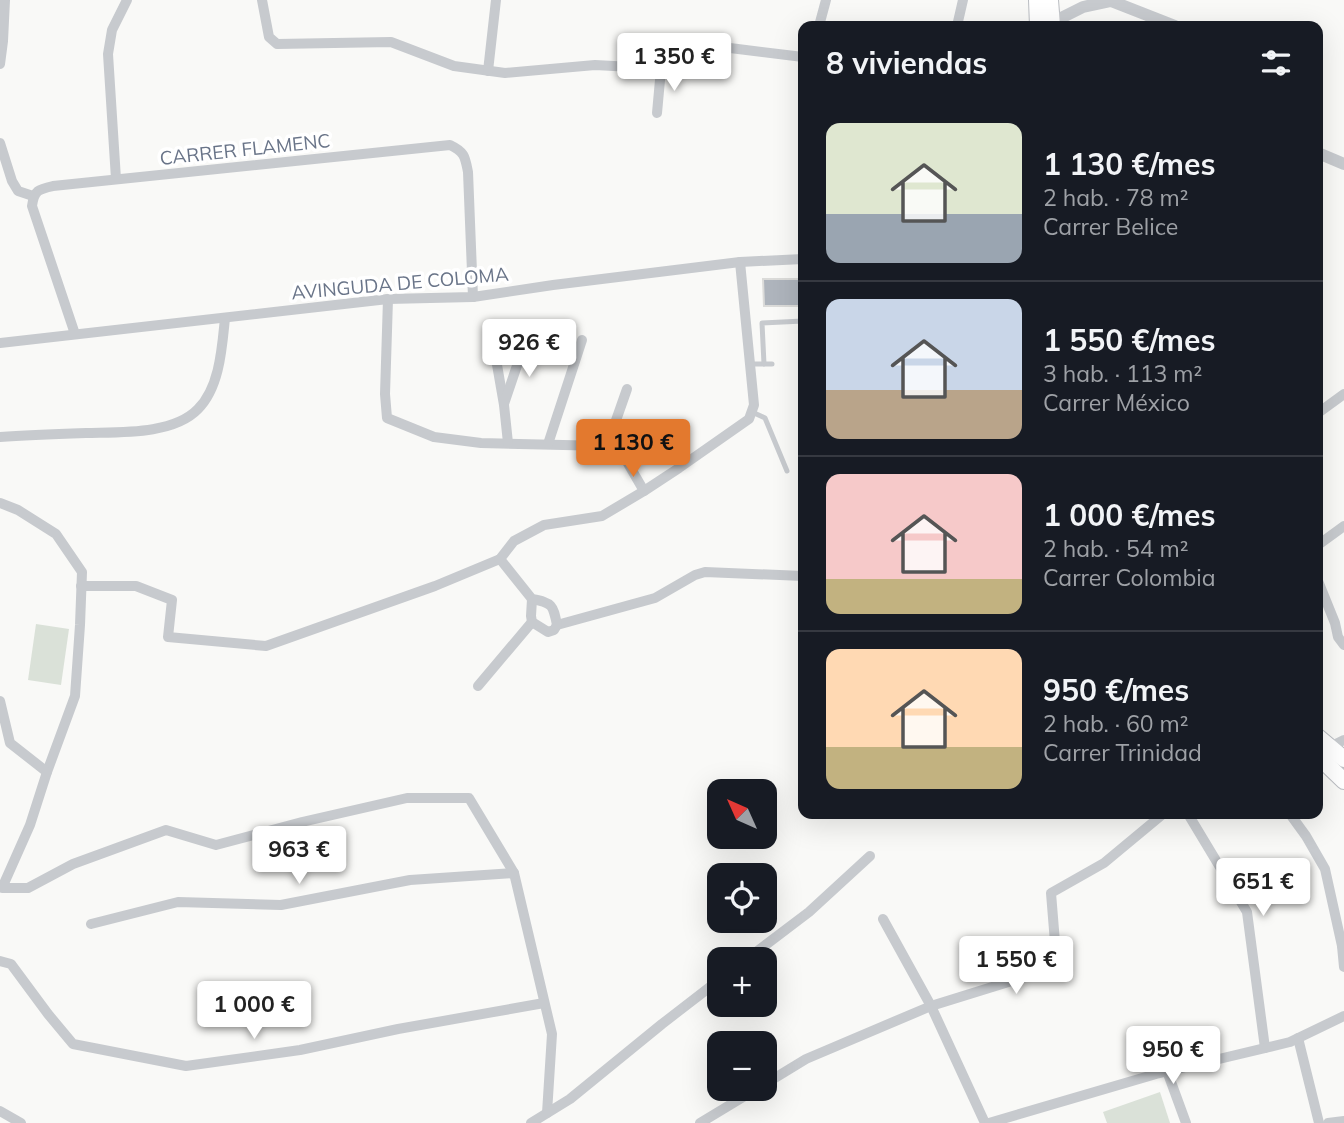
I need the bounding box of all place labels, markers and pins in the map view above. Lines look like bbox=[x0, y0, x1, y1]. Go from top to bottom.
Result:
pin: 1 350 € bbox=[609, 34, 739, 93]
pin: 926 € bbox=[480, 320, 578, 379]
pin: 1 130 € bbox=[568, 420, 698, 479]
pin: 963 € bbox=[250, 826, 348, 886]
pin: 651 € bbox=[1214, 858, 1312, 918]
pin: 1 550 € bbox=[951, 936, 1081, 996]
pin: 1 000 € bbox=[189, 982, 319, 1041]
pin: 950 € bbox=[1124, 1026, 1222, 1086]

